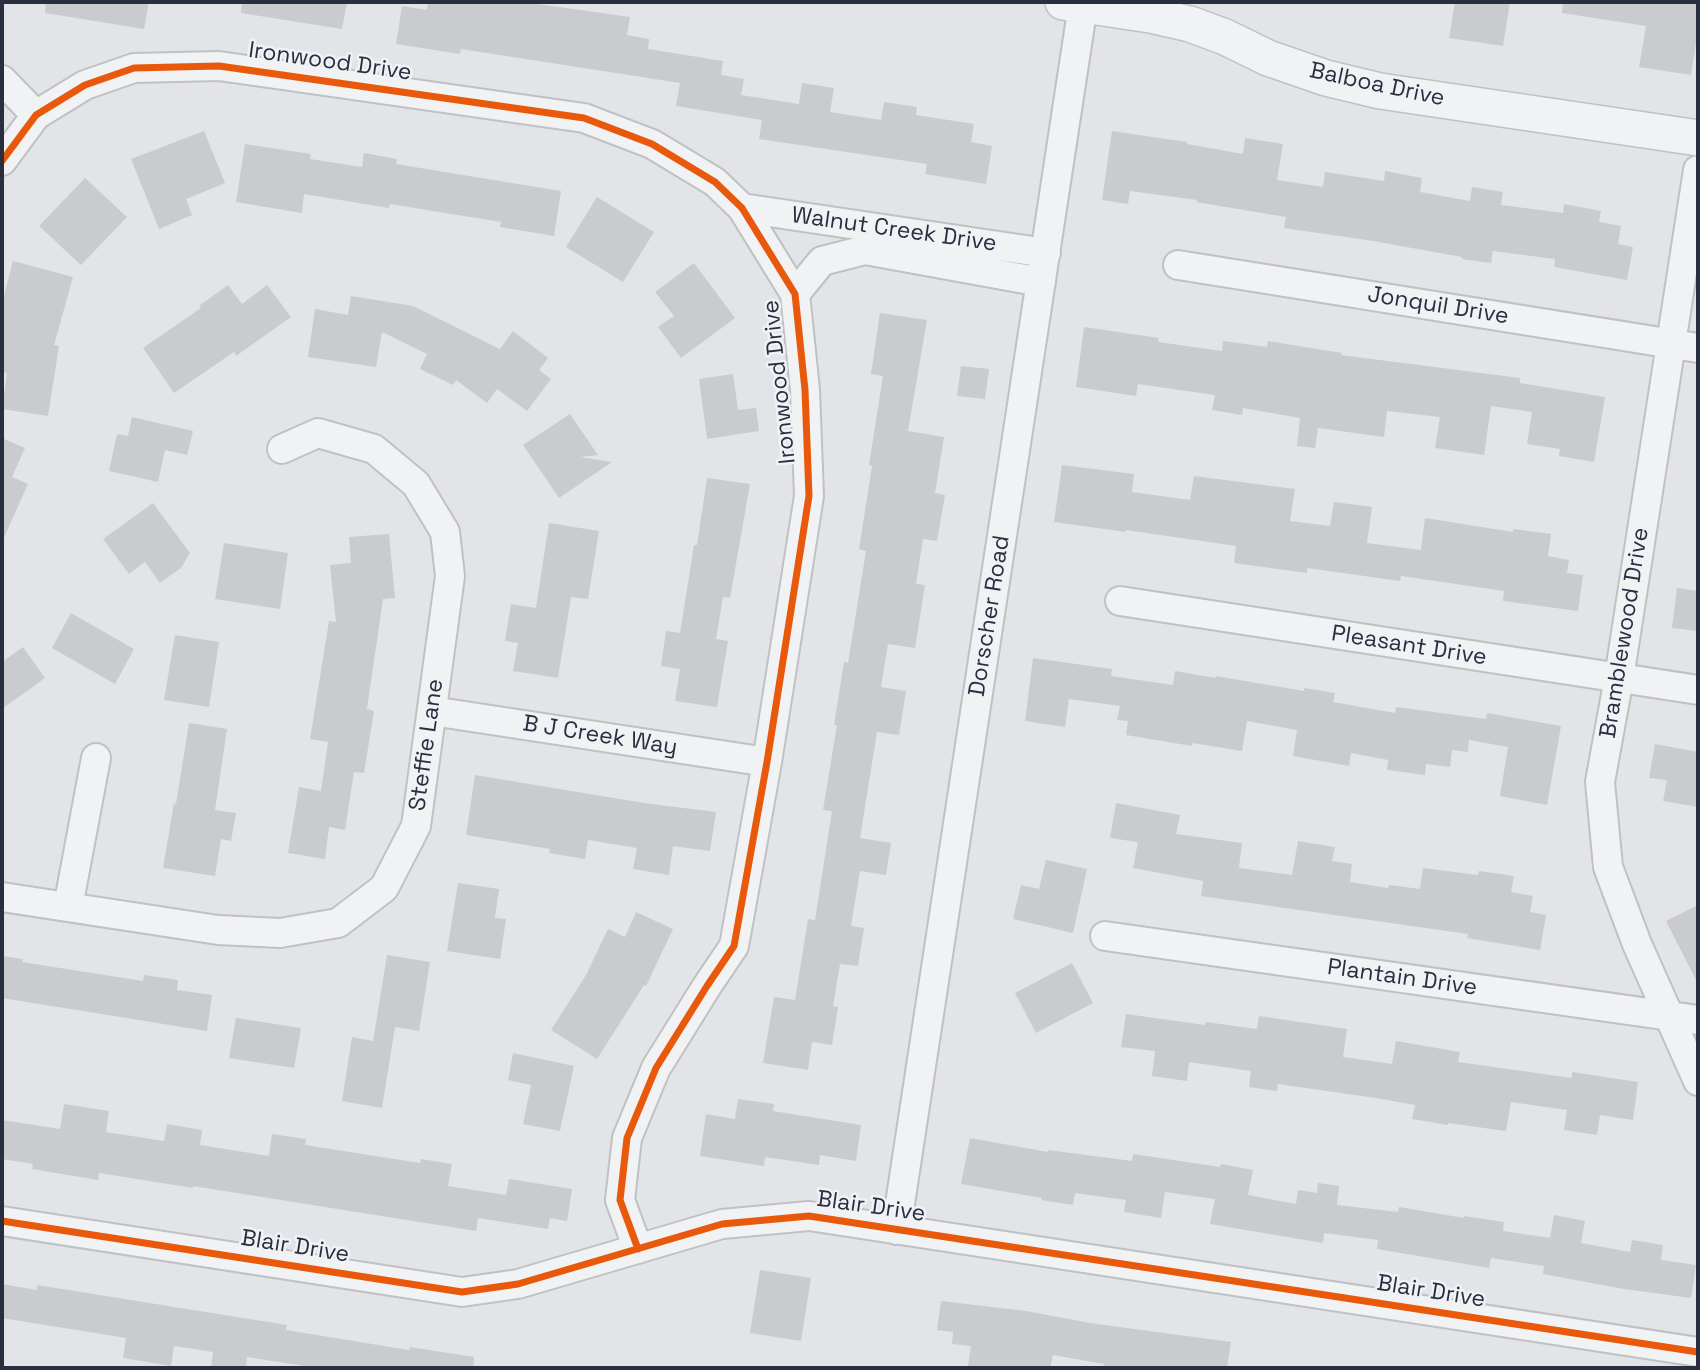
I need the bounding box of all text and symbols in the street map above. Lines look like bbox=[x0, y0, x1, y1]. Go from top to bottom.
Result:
street label: Ironwood Drive bbox=[247, 37, 413, 87]
street label: Balboa Drive bbox=[1307, 57, 1447, 113]
street label: Walnut Creek Drive bbox=[790, 202, 998, 258]
street label: Jonquil Drive bbox=[1365, 281, 1511, 331]
street label: Ironwood Drive bbox=[758, 299, 802, 465]
street label: Bramblewood Drive bbox=[1595, 526, 1655, 740]
street label: Dorscher Road bbox=[964, 534, 1016, 698]
street label: Pleasant Drive bbox=[1329, 620, 1489, 672]
street label: Steffie Lane bbox=[404, 677, 450, 813]
street label: B J Creek Way bbox=[521, 710, 679, 762]
street label: Plantain Drive bbox=[1325, 954, 1479, 1002]
street label: Blair Drive bbox=[815, 1186, 927, 1228]
street label: Blair Drive bbox=[239, 1225, 351, 1269]
street label: Blair Drive bbox=[1375, 1270, 1487, 1314]

